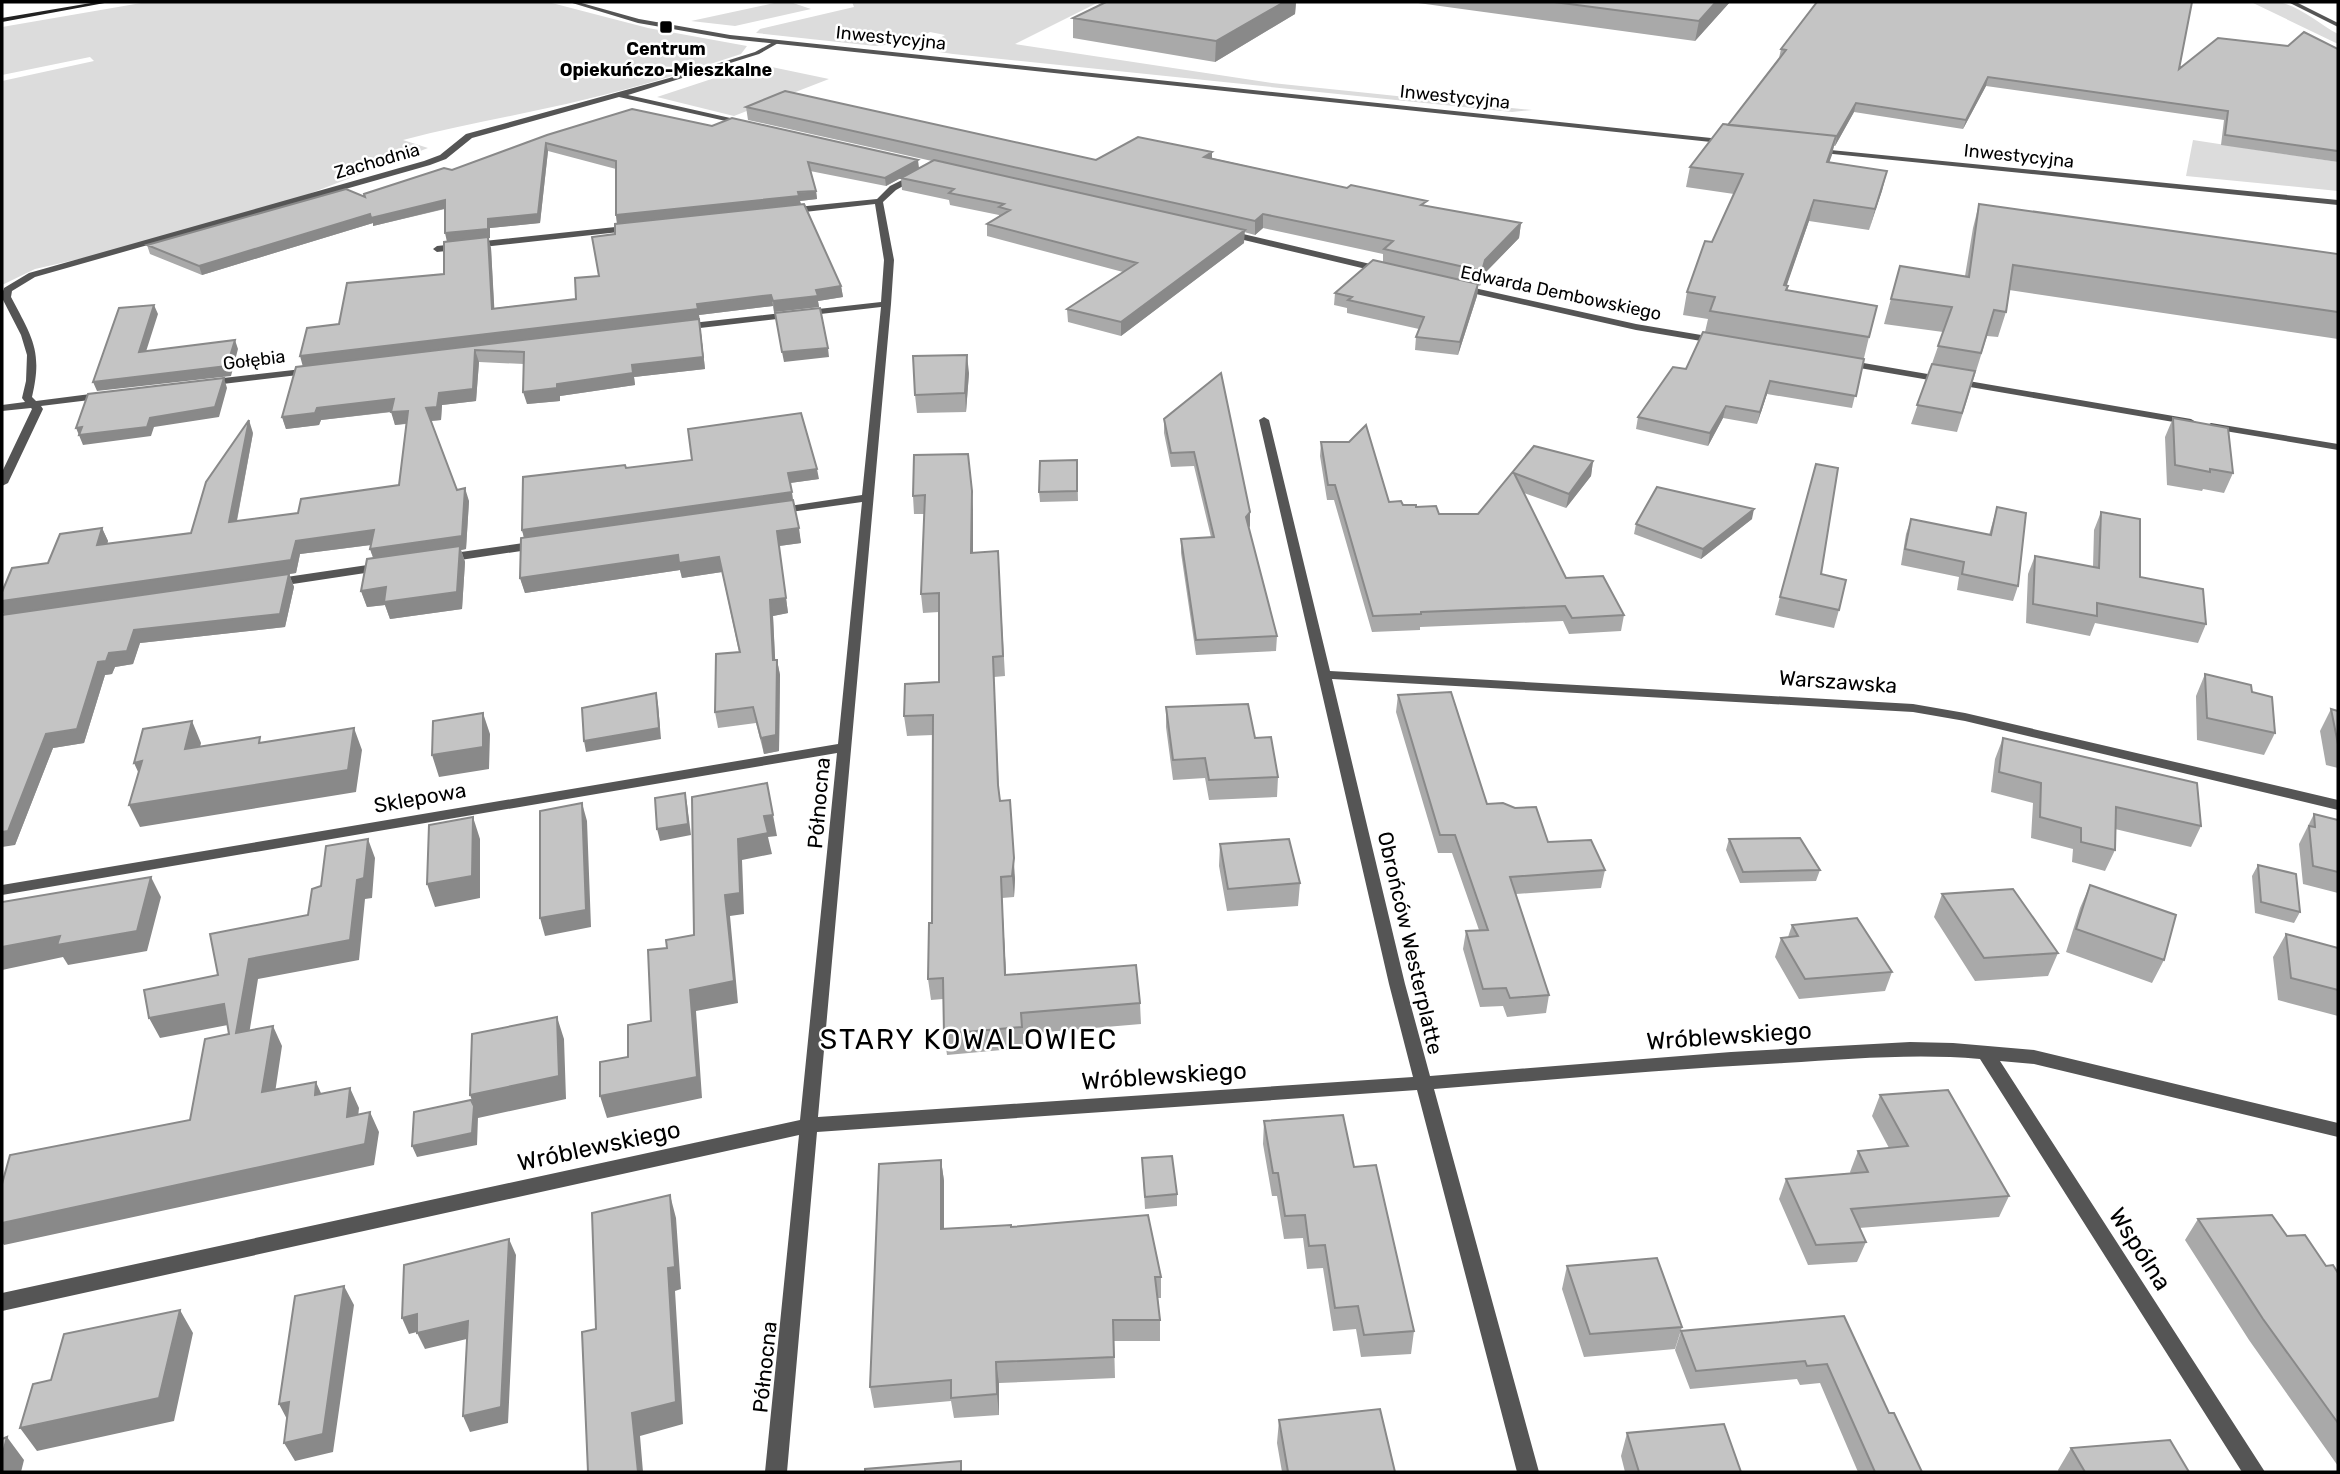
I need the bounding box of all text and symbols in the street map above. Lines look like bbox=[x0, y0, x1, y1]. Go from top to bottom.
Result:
marker: Centrum Opiekuńczo-Mieszkalne bbox=[658, 19, 674, 35]
street label: Inwestycyjna bbox=[835, 21, 947, 55]
place label: Centrum Opiekuńczo-Mieszkalne bbox=[560, 38, 773, 81]
street label: Inwestycyjna bbox=[1399, 80, 1511, 114]
street label: Zachodnia bbox=[332, 138, 422, 184]
street label: Inwestycyjna bbox=[1963, 139, 2075, 173]
street label: Edwarda Dembowskiego bbox=[1459, 261, 1663, 325]
street label: Gołębia bbox=[222, 345, 286, 375]
street label: Warszawska bbox=[1778, 665, 1898, 698]
street label: Północna bbox=[802, 756, 835, 850]
street label: Sklepowa bbox=[372, 777, 468, 818]
street label: Obrońców Westerplatte bbox=[1373, 829, 1448, 1057]
street label: Wróblewskiego bbox=[1645, 1016, 1813, 1056]
district label: STARY KOWALOWIEC bbox=[820, 1023, 1118, 1056]
street label: Wróblewskiego bbox=[1080, 1056, 1248, 1096]
street label: Wróblewskiego bbox=[515, 1115, 683, 1177]
street label: Wspólna bbox=[2103, 1202, 2177, 1296]
street label: Północna bbox=[747, 1320, 782, 1414]

